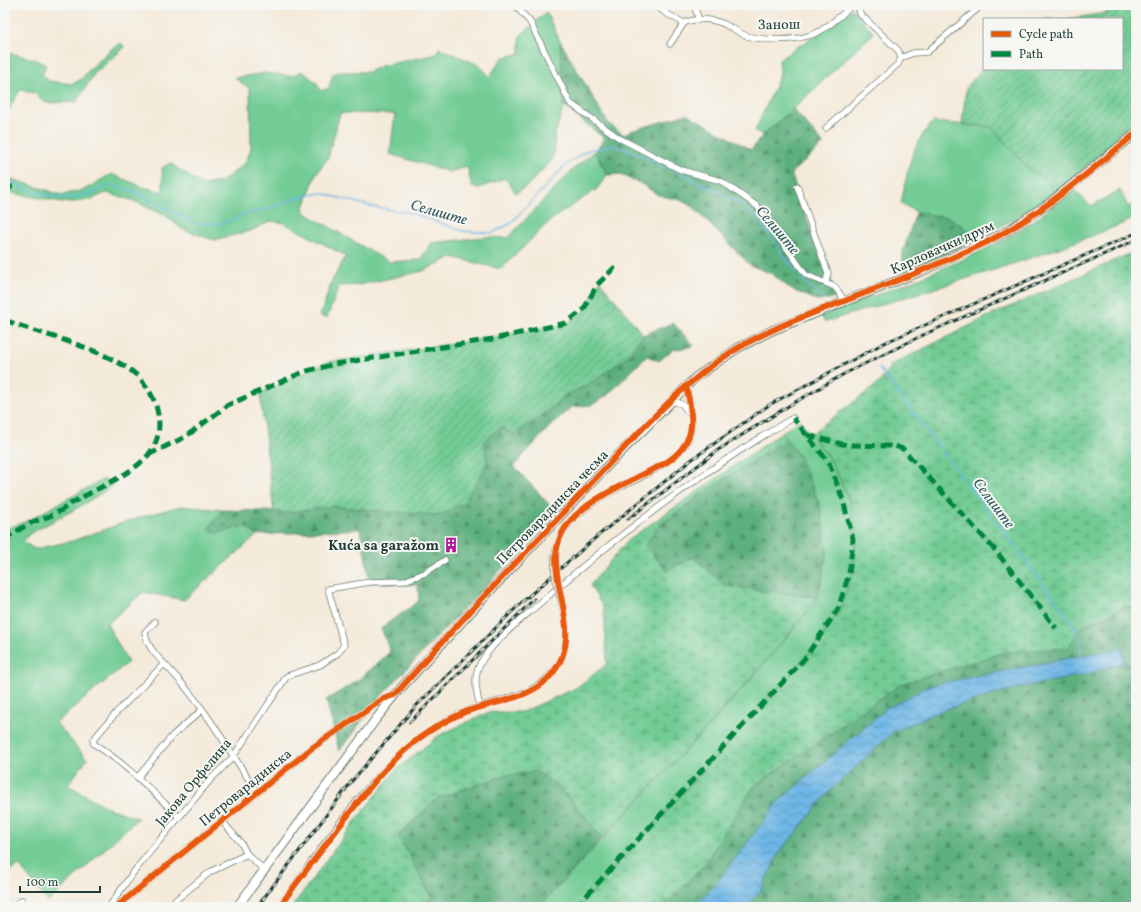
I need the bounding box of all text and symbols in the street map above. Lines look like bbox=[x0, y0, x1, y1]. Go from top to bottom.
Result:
street label: Занош bbox=[758, 16, 801, 35]
legend bbox=[983, 18, 1123, 70]
text: Cycle path bbox=[1019, 27, 1074, 43]
text: Path bbox=[1019, 47, 1043, 63]
water label: Селиште bbox=[408, 195, 470, 232]
water label: Селиште bbox=[750, 202, 804, 260]
street label: Карловачки друм bbox=[888, 217, 998, 280]
street label: Петроварадинска чесма bbox=[493, 446, 613, 570]
water label: Селиште bbox=[967, 474, 1019, 534]
building icon: Kuća sa garažom bbox=[442, 536, 460, 554]
place label: Kuća sa garažom bbox=[328, 537, 439, 556]
street label: Јакова Орфелина bbox=[152, 735, 237, 831]
street label: Петроварадинска bbox=[196, 745, 296, 831]
scale bar bbox=[20, 868, 100, 894]
text: 100 m bbox=[26, 875, 59, 891]

